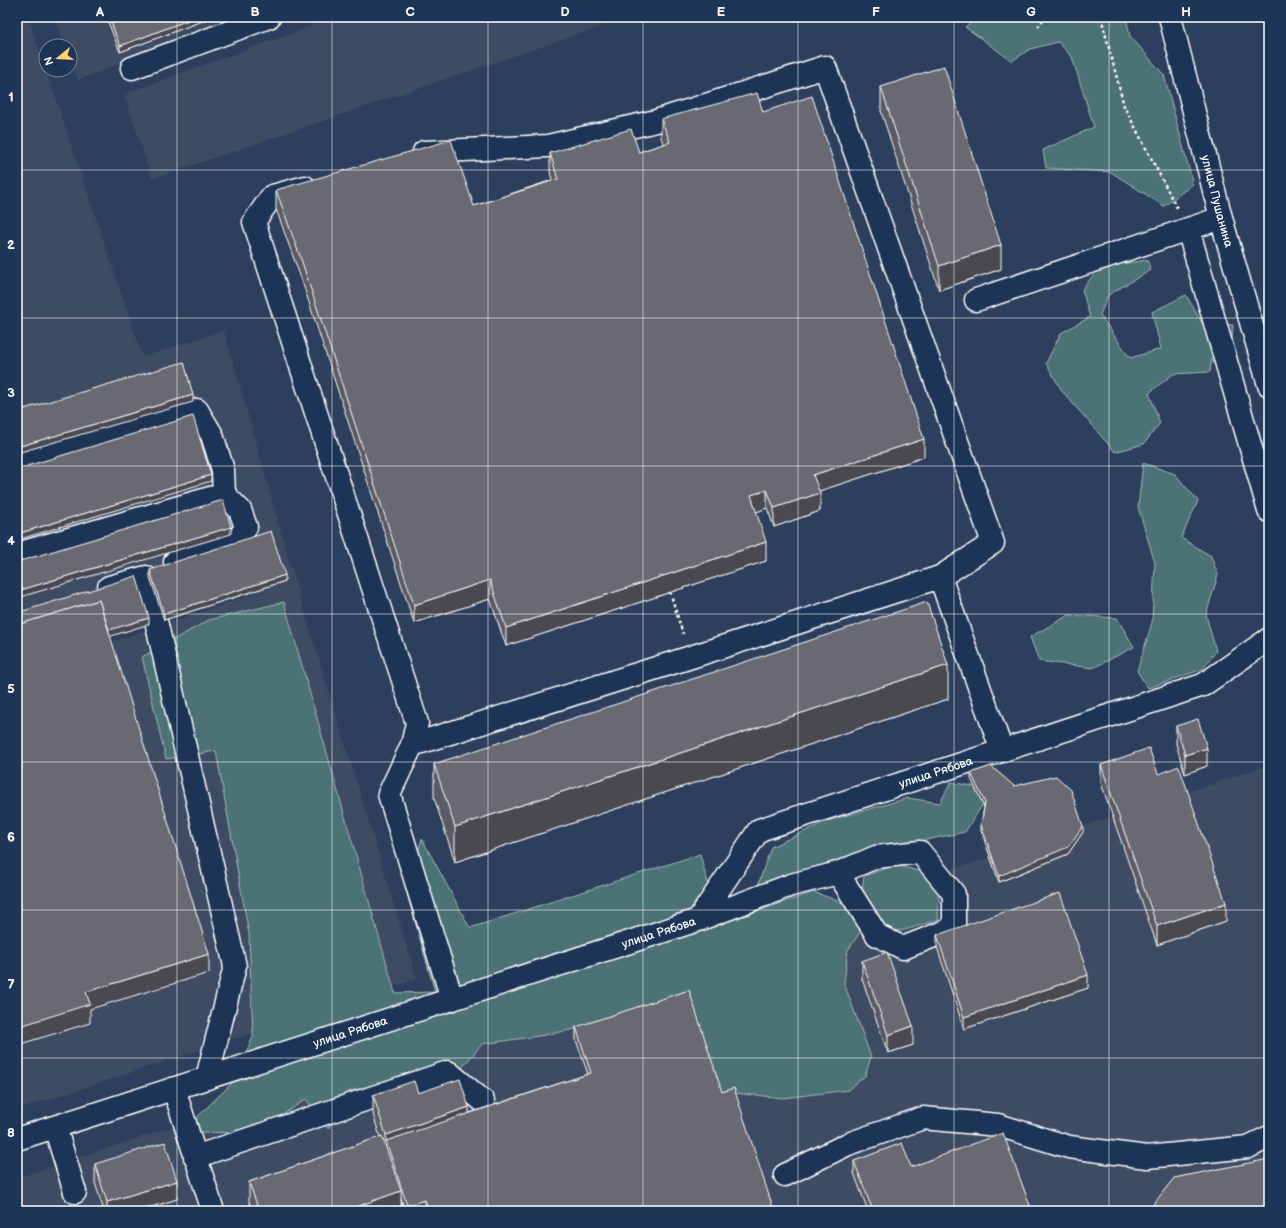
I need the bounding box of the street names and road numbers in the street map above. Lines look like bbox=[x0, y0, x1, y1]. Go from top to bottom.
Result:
street label: улица Пушанина bbox=[1197, 154, 1236, 249]
street label: улица Рябова bbox=[897, 754, 975, 792]
street label: улица Рябова bbox=[620, 914, 698, 952]
street label: улица Рябова bbox=[311, 1013, 389, 1051]

